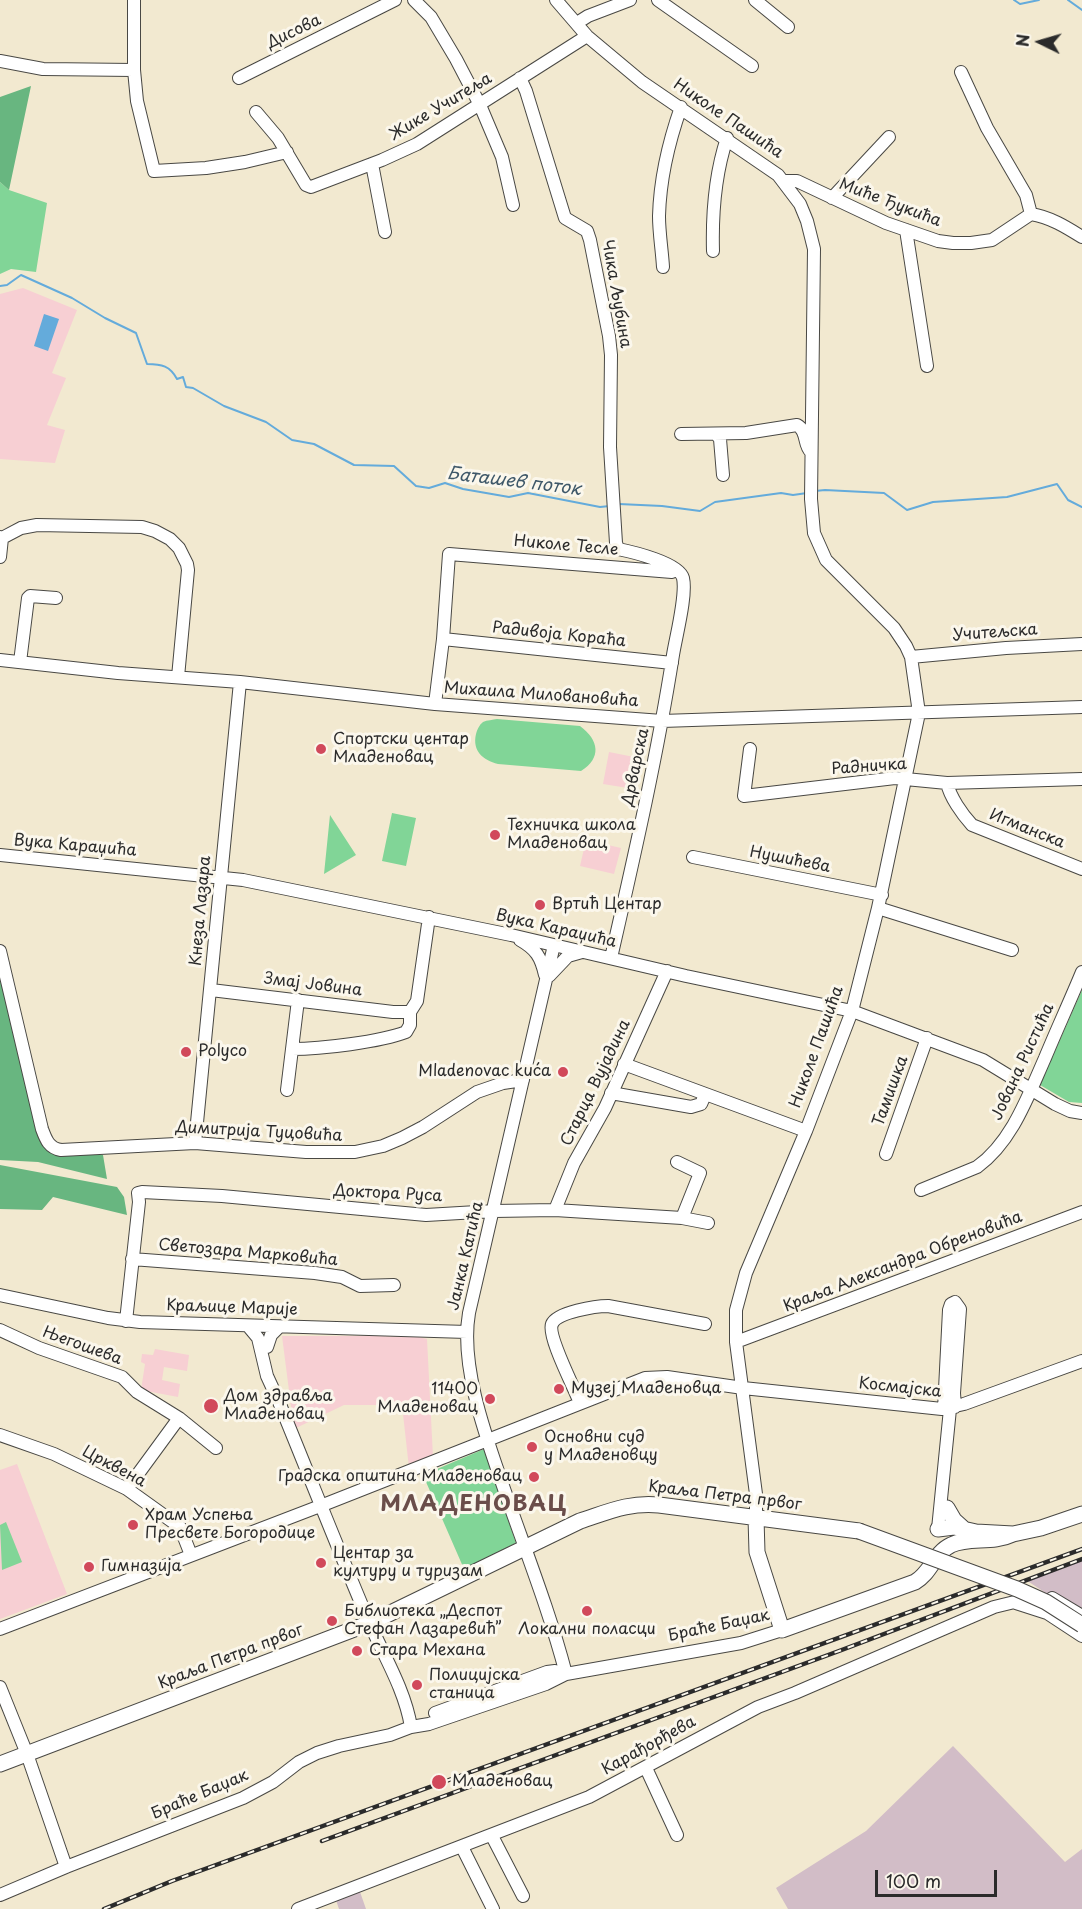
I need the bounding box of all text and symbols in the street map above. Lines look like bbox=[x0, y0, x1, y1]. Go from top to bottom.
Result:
street label: Дисова bbox=[264, 11, 324, 53]
north arrow bbox=[1010, 12, 1070, 72]
text: N bbox=[1010, 33, 1035, 48]
street label: Жике Учитеља bbox=[387, 69, 495, 145]
street label: Николе Пашића bbox=[670, 75, 786, 163]
street label: Миће Ђукића bbox=[836, 175, 944, 231]
street label: Чика Љубина bbox=[597, 238, 635, 350]
water label: Баташев поток bbox=[446, 463, 582, 501]
street label: Николе Тесле bbox=[513, 532, 619, 560]
street label: Радивоја Кораћа bbox=[491, 618, 627, 652]
street label: Учитељска bbox=[952, 620, 1038, 646]
street label: Михаила Миловановића bbox=[443, 679, 639, 711]
street label: Дрварска bbox=[618, 727, 654, 807]
place label: Спортски центар Младеновац bbox=[333, 730, 469, 768]
marker: Спортски центар Младеновац bbox=[314, 742, 328, 756]
street label: Радничка bbox=[831, 755, 907, 779]
street label: Игманска bbox=[986, 805, 1068, 853]
place label: Техничка школа Младеновац bbox=[507, 816, 636, 854]
marker: Техничка школа Младеновац bbox=[488, 828, 502, 842]
street label: Вука Караџића bbox=[13, 831, 137, 861]
street label: Нушићева bbox=[748, 843, 832, 877]
street label: Кнеза Лазара bbox=[187, 855, 215, 967]
place label: Вртић Центар bbox=[552, 895, 662, 915]
marker: Вртић Центар bbox=[533, 898, 547, 912]
street label: Вука Караџића bbox=[494, 906, 618, 952]
street label: Змај Јовина bbox=[263, 969, 363, 1001]
street label: Николе Пашића bbox=[786, 984, 848, 1110]
street label: Јована Ристића bbox=[987, 1000, 1059, 1124]
street label: Старца Вујадина bbox=[557, 1017, 635, 1149]
place label: Polyco bbox=[198, 1042, 247, 1062]
marker: Polyco bbox=[179, 1045, 193, 1059]
street label: Тамишка bbox=[869, 1053, 913, 1129]
place label: Mladenovac kuća bbox=[418, 1062, 551, 1082]
marker: Mladenovac kuća bbox=[556, 1065, 570, 1079]
street label: Димитрија Туцовића bbox=[175, 1118, 343, 1146]
street label: Доктора Руса bbox=[333, 1182, 443, 1206]
street label: Јанка Катића bbox=[444, 1200, 488, 1312]
street label: Краља Александра Обреновића bbox=[781, 1208, 1025, 1316]
street label: Светозара Марковића bbox=[157, 1236, 339, 1270]
street label: Краљице Марије bbox=[166, 1296, 298, 1320]
street label: Његошева bbox=[40, 1323, 124, 1369]
street label: Космајска bbox=[858, 1374, 942, 1402]
place label: Музеј Младеновца bbox=[571, 1379, 721, 1399]
place label: 11400 Младеновац bbox=[377, 1380, 478, 1418]
marker: Музеј Младеновца bbox=[552, 1382, 566, 1396]
place label: Дом здравља Младеновац bbox=[224, 1387, 333, 1425]
marker: 11400 Младеновац bbox=[483, 1392, 497, 1406]
marker: Дом здравља Младеновац bbox=[202, 1397, 220, 1415]
place label: Основни суд у Младеновцу bbox=[544, 1428, 658, 1466]
marker: Основни суд у Младеновцу bbox=[525, 1440, 539, 1454]
street label: Црквена bbox=[79, 1442, 149, 1492]
place label: Градска општина Младеновац bbox=[278, 1467, 522, 1487]
marker: Градска општина Младеновац bbox=[527, 1470, 541, 1484]
street label: Краља Петра првог bbox=[647, 1477, 803, 1515]
district label: МЛАДЕНОВАЦ bbox=[381, 1492, 567, 1518]
place label: Храм Успења Пресвете Богородице bbox=[145, 1506, 315, 1544]
marker: Храм Успења Пресвете Богородице bbox=[126, 1518, 140, 1532]
place label: Центар за културу и туризам bbox=[333, 1544, 483, 1582]
marker: Центар за културу и туризам bbox=[314, 1556, 328, 1570]
place label: Гимназија bbox=[101, 1557, 182, 1577]
marker: Гимназија bbox=[82, 1560, 96, 1574]
place label: Библиотека „Деспот Стефан Лазаревић” bbox=[344, 1602, 502, 1640]
marker: Локални поласци bbox=[580, 1604, 594, 1618]
street label: Браће Баџак bbox=[667, 1606, 771, 1646]
marker: Библиотека „Деспот Стефан Лазаревић” bbox=[325, 1614, 339, 1628]
street label: Краља Петра првог bbox=[156, 1620, 306, 1694]
place label: Локални поласци bbox=[518, 1620, 656, 1640]
place label: Стара Механа bbox=[369, 1641, 485, 1661]
marker: Стара Механа bbox=[350, 1644, 364, 1658]
place label: Полицијска станица bbox=[429, 1666, 520, 1704]
marker: Полицијска станица bbox=[410, 1678, 424, 1692]
street label: Карађорђева bbox=[599, 1712, 699, 1780]
street label: Браће Баџак bbox=[149, 1766, 251, 1824]
place label: Младеновац bbox=[452, 1772, 553, 1792]
marker: Младеновац bbox=[430, 1773, 448, 1791]
scale bar bbox=[878, 1858, 1000, 1896]
text: 100 m bbox=[886, 1867, 941, 1894]

